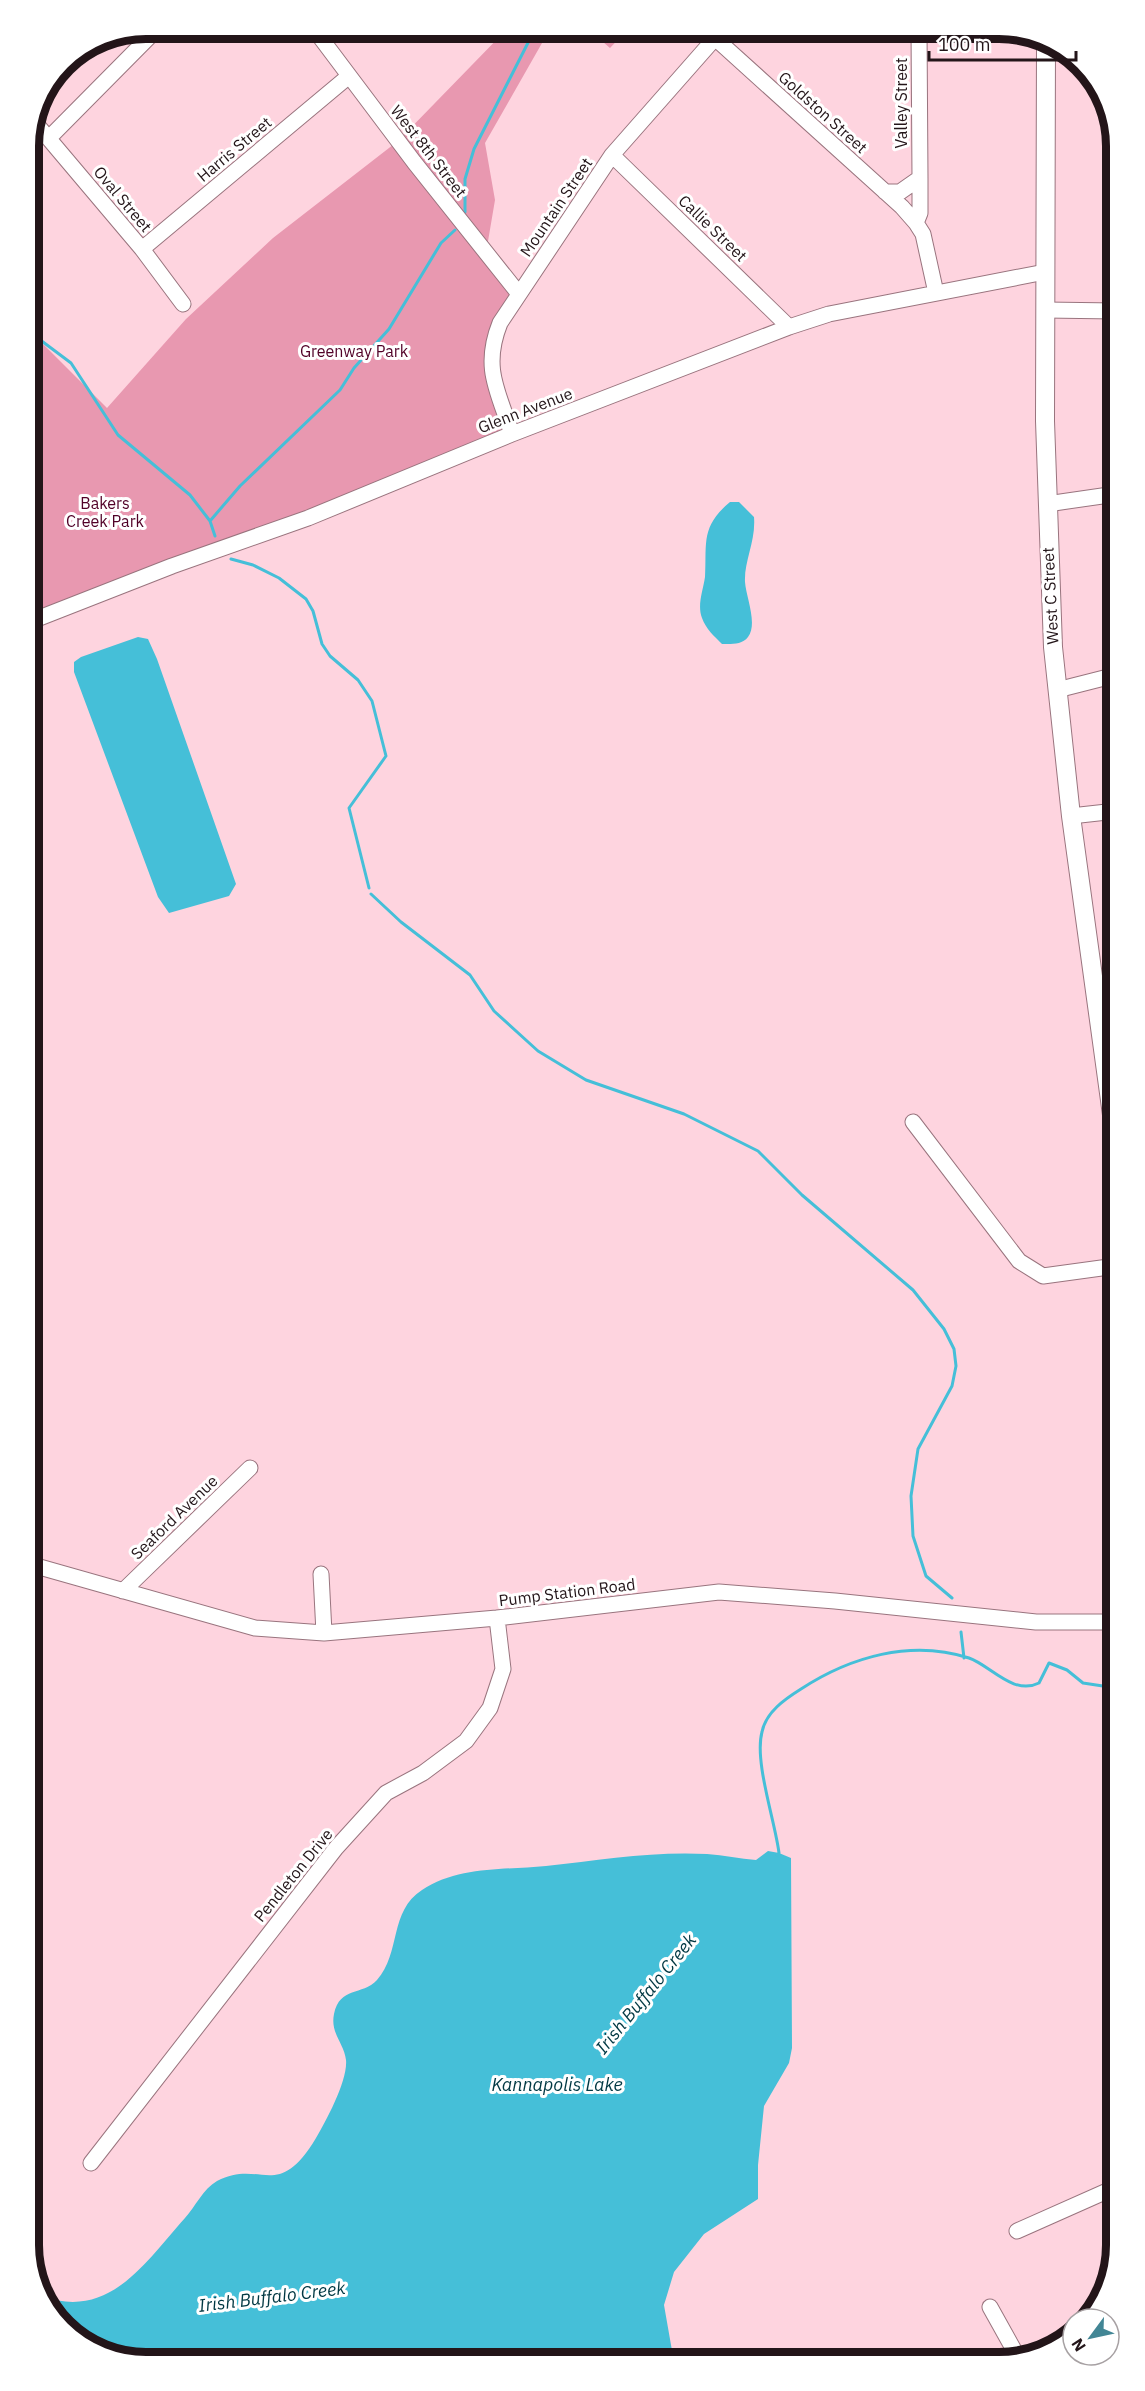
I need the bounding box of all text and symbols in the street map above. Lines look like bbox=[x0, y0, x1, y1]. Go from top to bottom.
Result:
scale bar bbox=[929, 24, 1076, 62]
text: 100 m bbox=[938, 33, 990, 56]
street label: Valley Street bbox=[891, 58, 911, 148]
street label: Goldston Street bbox=[774, 67, 872, 157]
street label: West 8th Street bbox=[387, 101, 471, 201]
street label: Harris Street bbox=[193, 112, 275, 186]
street label: Mountain Street bbox=[516, 154, 596, 260]
street label: Oval Street bbox=[90, 162, 156, 236]
street label: Callie Street bbox=[675, 190, 751, 266]
park label: Greenway Park bbox=[300, 341, 409, 361]
street label: Glenn Avenue bbox=[475, 383, 575, 437]
park label: Bakers Creek Park bbox=[66, 493, 145, 531]
street label: West C Street bbox=[1037, 547, 1063, 645]
street label: Seaford Avenue bbox=[126, 1470, 222, 1563]
street label: Pump Station Road bbox=[498, 1574, 636, 1610]
street label: Pendleton Drive bbox=[249, 1824, 337, 1926]
water label: Irish Buffalo Creek bbox=[590, 1928, 701, 2058]
water label: Kannapolis Lake bbox=[491, 2073, 623, 2096]
water label: Irish Buffalo Creek bbox=[197, 2276, 347, 2317]
north arrow bbox=[1061, 2307, 1121, 2367]
text: N bbox=[1067, 2335, 1090, 2355]

